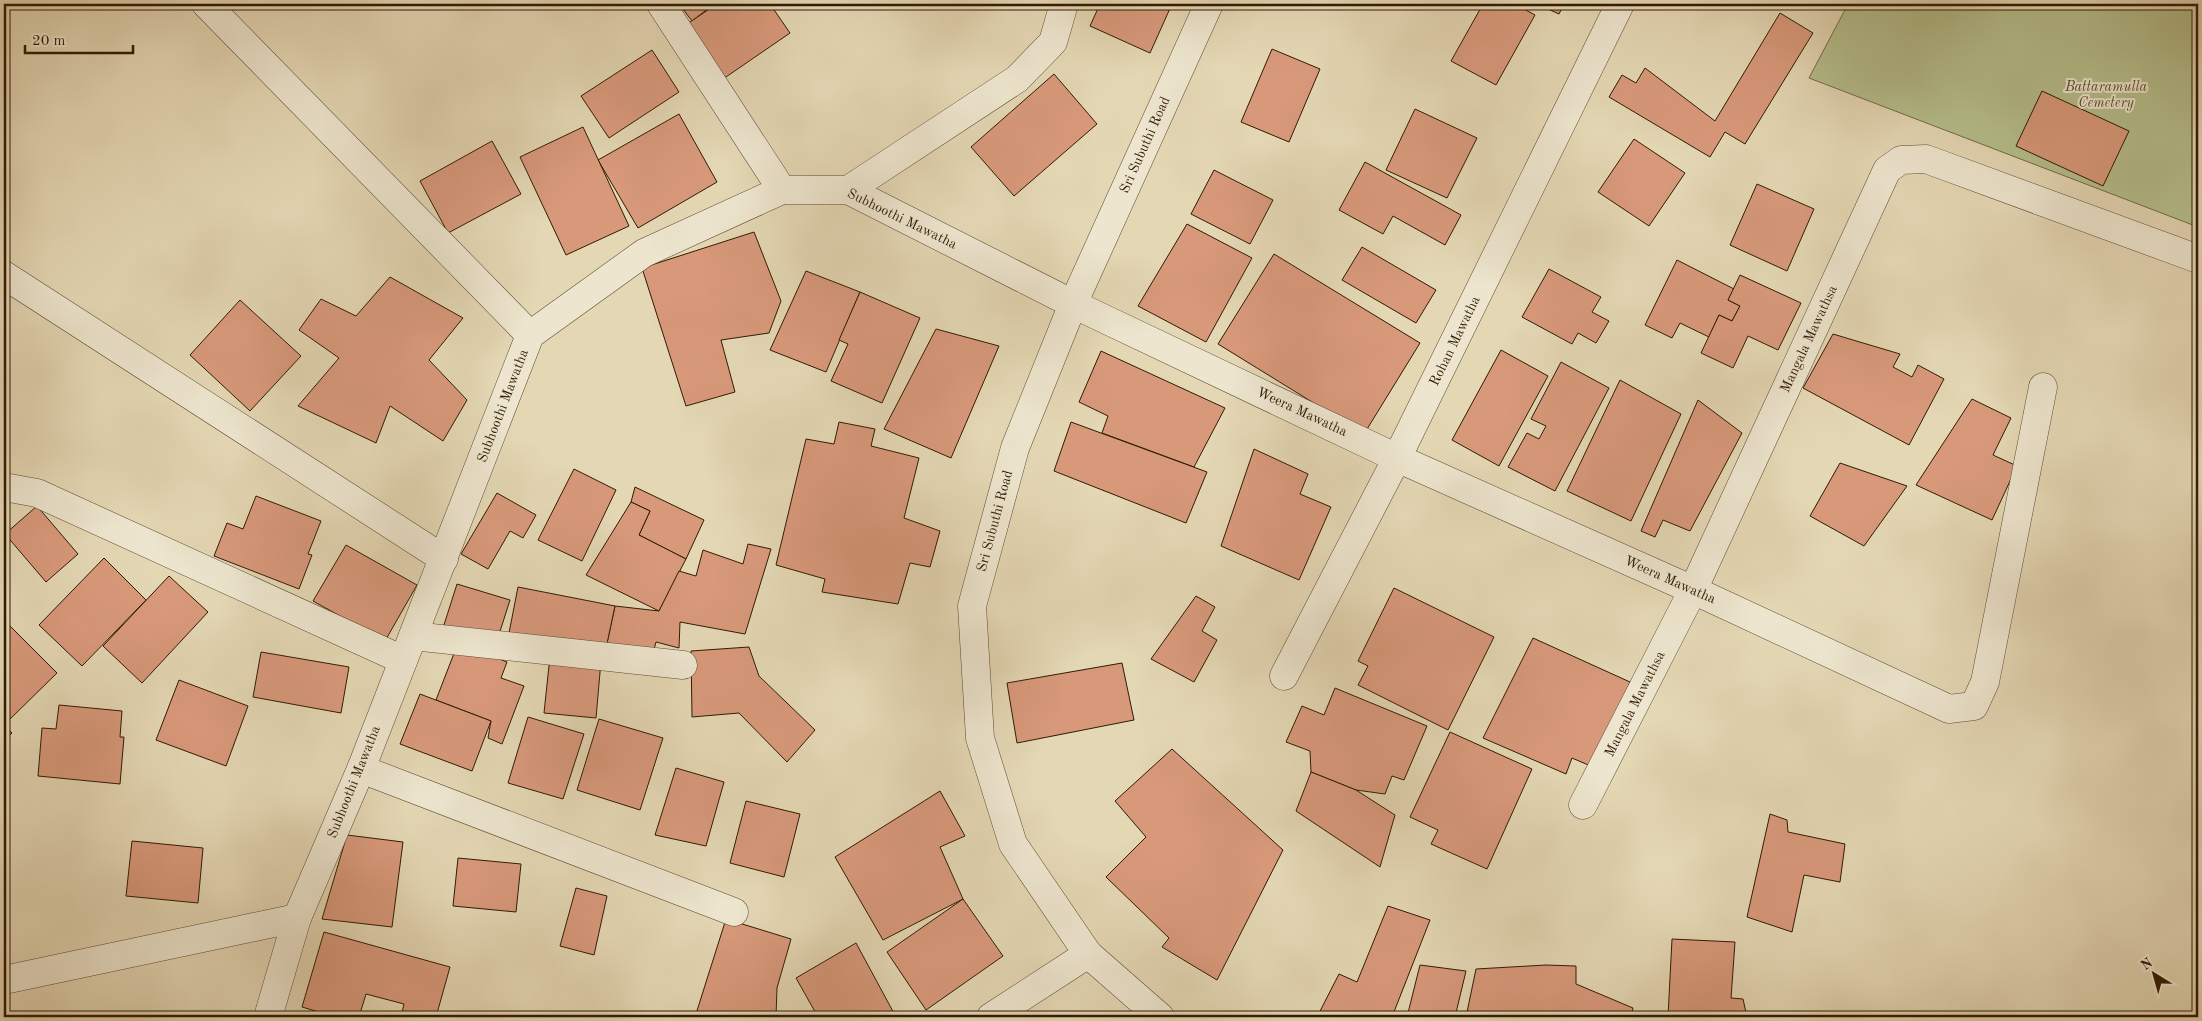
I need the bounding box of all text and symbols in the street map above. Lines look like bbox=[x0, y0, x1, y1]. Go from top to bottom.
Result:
scale bar bbox=[25, 22, 132, 54]
text: 20 m bbox=[32, 34, 66, 49]
park label: Battaramulla Cemetery bbox=[2064, 80, 2148, 111]
street label: Sri Subuthi Road bbox=[1117, 94, 1173, 196]
street label: Subhoothi Mawatha bbox=[845, 186, 959, 252]
street label: Mangala Mawathsa bbox=[1778, 283, 1840, 395]
street label: Rohan Mawatha bbox=[1427, 294, 1483, 388]
street label: Subhoothi Mawatha bbox=[475, 347, 531, 465]
street label: Weera Mawatha bbox=[1255, 385, 1350, 439]
street label: Sri Subuthi Road bbox=[975, 469, 1015, 573]
street label: Weera Mawatha bbox=[1622, 554, 1718, 606]
street label: Mangala Mawathsa bbox=[1602, 649, 1668, 759]
street label: Subhoothi Mawatha bbox=[325, 724, 383, 840]
north arrow bbox=[2130, 948, 2180, 998]
text: N bbox=[2138, 955, 2156, 973]

